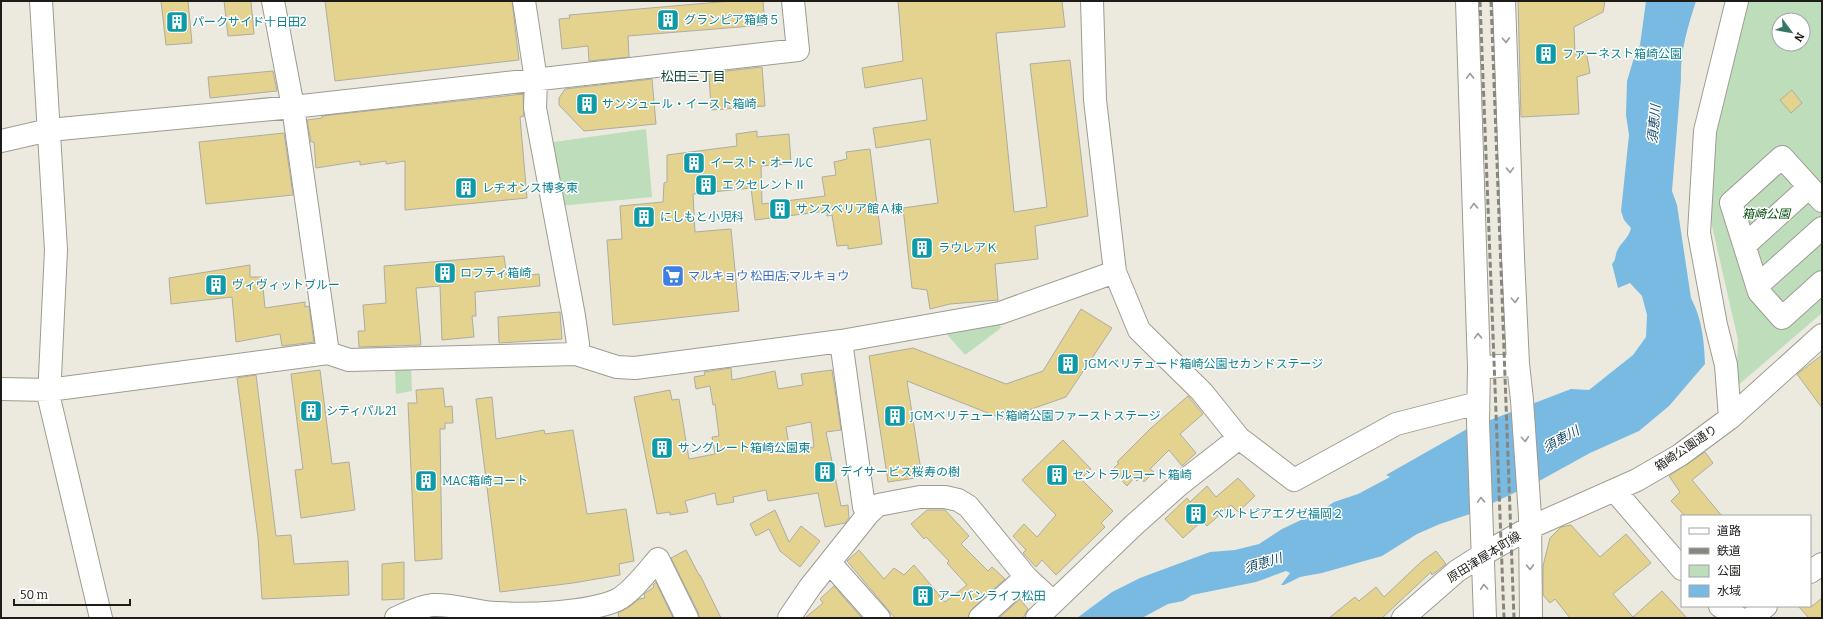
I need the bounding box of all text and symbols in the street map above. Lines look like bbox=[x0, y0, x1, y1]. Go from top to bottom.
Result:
building icon: グランピア箱崎５ bbox=[655, 7, 681, 33]
building icon: パークサイド十日田2 bbox=[164, 9, 190, 35]
north arrow bbox=[1771, 12, 1811, 52]
place label: グランピア箱崎５ bbox=[684, 13, 780, 27]
place label: パークサイド十日田2 bbox=[192, 15, 307, 29]
text: N bbox=[1791, 30, 1807, 45]
one-way arrow bbox=[1502, 37, 1510, 43]
building icon: ファーネスト箱崎公園 bbox=[1533, 41, 1559, 67]
place label: ファーネスト箱崎公園 bbox=[1562, 47, 1682, 61]
district label: 松田三丁目 bbox=[660, 69, 726, 84]
one-way arrow bbox=[1465, 73, 1474, 79]
building icon: サンジュール・イースト箱崎 bbox=[574, 91, 600, 117]
place label: サンジュール・イースト箱崎 bbox=[602, 97, 757, 111]
water label: 須恵川 bbox=[1645, 102, 1663, 144]
building icon: イースト・オールC bbox=[681, 150, 707, 176]
place label: イースト・オールC bbox=[710, 156, 813, 170]
one-way arrow bbox=[1506, 167, 1514, 173]
building icon: エクセレントⅡ bbox=[693, 172, 719, 198]
building icon: レヂオンス博多東 bbox=[453, 175, 479, 201]
place label: エクセレントⅡ bbox=[722, 178, 806, 192]
place label: レヂオンス博多東 bbox=[482, 181, 578, 195]
building icon: サンスベリア館Ａ棟 bbox=[767, 196, 793, 222]
place label: サンスベリア館Ａ棟 bbox=[796, 202, 903, 216]
one-way arrow bbox=[1469, 203, 1478, 209]
building icon: にしもと小児科 bbox=[631, 204, 657, 230]
park label: 箱崎公園 bbox=[1742, 207, 1792, 221]
place label: にしもと小児科 bbox=[660, 210, 744, 224]
building icon: ラウレアＫ bbox=[909, 235, 935, 261]
place label: ラウレアＫ bbox=[938, 241, 998, 255]
building icon: ロフティ箱崎 bbox=[432, 260, 458, 286]
supermarket icon: マルキョウ 松田店;マルキョウ bbox=[660, 263, 686, 289]
place label: ロフティ箱崎 bbox=[460, 266, 531, 280]
place label: マルキョウ 松田店;マルキョウ bbox=[688, 269, 849, 283]
building icon: ヴィヴィットブルー bbox=[203, 272, 229, 298]
place label: ヴィヴィットブルー bbox=[232, 278, 340, 292]
one-way arrow bbox=[1510, 297, 1519, 303]
one-way arrow bbox=[1473, 333, 1482, 339]
building icon: JGMベリテュード箱崎公園セカンドステージ bbox=[1055, 351, 1081, 377]
place label: JGMベリテュード箱崎公園セカンドステージ bbox=[1083, 357, 1323, 371]
building icon: シティパル21 bbox=[298, 398, 324, 424]
building icon: JGMベリテュード箱崎公園ファーストステージ bbox=[882, 403, 908, 429]
place label: シティパル21 bbox=[326, 404, 397, 418]
place label: JGMベリテュード箱崎公園ファーストステージ bbox=[909, 409, 1161, 423]
water label: 須恵川 bbox=[1540, 422, 1583, 455]
street label: 箱崎公園通り bbox=[1652, 422, 1720, 474]
building icon: サングレート箱崎公園東 bbox=[649, 435, 675, 461]
one-way arrow bbox=[1520, 436, 1529, 442]
place label: サングレート箱崎公園東 bbox=[678, 441, 810, 455]
building icon: デイサービス桜寿の樹 bbox=[812, 459, 838, 485]
building icon: セントラルコート箱崎 bbox=[1044, 462, 1070, 488]
place label: デイサービス桜寿の樹 bbox=[840, 465, 960, 479]
building icon: MAC箱崎コート bbox=[413, 468, 439, 494]
place label: セントラルコート箱崎 bbox=[1072, 468, 1192, 482]
place label: MAC箱崎コート bbox=[442, 474, 528, 488]
one-way arrow bbox=[1476, 497, 1485, 503]
building icon: ベルトピアエグゼ福岡２ bbox=[1183, 501, 1209, 527]
place label: ベルトピアエグゼ福岡２ bbox=[1212, 507, 1344, 521]
legend bbox=[1681, 515, 1811, 607]
text: 道路 bbox=[1717, 524, 1741, 538]
street label: 原田津屋本町線 bbox=[1445, 529, 1523, 585]
text: 鉄道 bbox=[1717, 544, 1741, 558]
water label: 須恵川 bbox=[1242, 550, 1286, 576]
one-way arrow bbox=[1526, 564, 1534, 570]
text: 公園 bbox=[1717, 564, 1741, 578]
scale bar bbox=[14, 581, 130, 607]
building icon: アーバンライフ松田 bbox=[910, 583, 936, 609]
one-way arrow bbox=[1479, 584, 1488, 590]
text: 水域 bbox=[1717, 584, 1741, 598]
text: 50 m bbox=[20, 588, 49, 602]
place label: アーバンライフ松田 bbox=[938, 589, 1046, 603]

